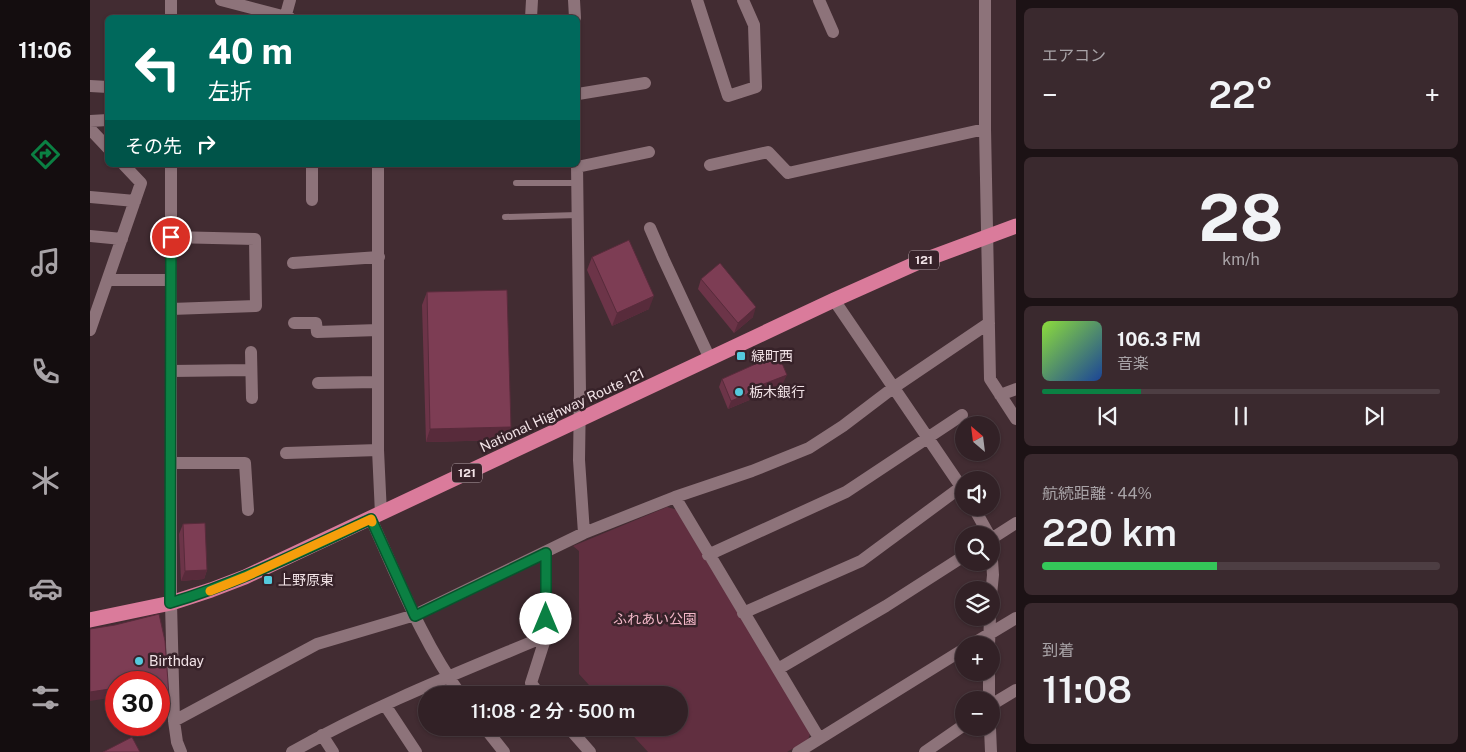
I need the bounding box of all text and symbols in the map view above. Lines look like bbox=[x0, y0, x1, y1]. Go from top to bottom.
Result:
text: 40 m bbox=[208, 31, 293, 72]
icon: left bbox=[125, 35, 190, 100]
text: 11:06 bbox=[18, 37, 72, 63]
text: エアコン bbox=[1042, 46, 1106, 65]
text: 22° bbox=[1209, 72, 1273, 117]
text: 左折 bbox=[208, 78, 252, 104]
text: − bbox=[1042, 78, 1058, 111]
text: + bbox=[1424, 78, 1440, 111]
icon: right bbox=[192, 130, 220, 158]
text: その先 bbox=[125, 135, 182, 157]
icon: directions bbox=[28, 137, 63, 172]
text: 28 bbox=[1199, 179, 1283, 256]
pin bbox=[150, 216, 192, 258]
icon: arrive bbox=[157, 223, 185, 251]
icon: music bbox=[28, 245, 63, 280]
road number: 121 bbox=[909, 250, 939, 270]
text: km/h bbox=[1222, 250, 1260, 269]
text: 106.3 FM bbox=[1117, 328, 1201, 350]
place label: 緑町西 bbox=[751, 348, 793, 364]
marker: 緑町西 bbox=[735, 350, 747, 362]
icon: phone bbox=[28, 354, 63, 389]
text: 音楽 bbox=[1117, 354, 1149, 373]
street label: National Highway Route 121 bbox=[477, 365, 647, 455]
place label: 栃木銀行 bbox=[749, 384, 805, 400]
marker: 栃木銀行 bbox=[733, 386, 745, 398]
icon: previous bbox=[1094, 402, 1122, 430]
icon: pause bbox=[1227, 402, 1255, 430]
icon: next bbox=[1360, 402, 1388, 430]
north arrow bbox=[955, 416, 1000, 461]
map controls bbox=[955, 416, 1000, 736]
icon: climate bbox=[28, 463, 63, 498]
road number: 121 bbox=[452, 463, 482, 482]
button: sound bbox=[955, 471, 1000, 516]
text: 航続距離 · 44% bbox=[1042, 484, 1152, 503]
text: 220 km bbox=[1042, 510, 1177, 555]
button: search bbox=[955, 526, 1000, 571]
icon: car bbox=[28, 571, 63, 606]
place label: 上野原東 bbox=[278, 572, 334, 588]
marker: 上野原東 bbox=[262, 574, 274, 586]
button: layers bbox=[955, 581, 1000, 626]
position arrow bbox=[519, 592, 571, 644]
park label: ふれあい公園 bbox=[613, 611, 697, 627]
button: + bbox=[955, 636, 1000, 681]
text: 到着 bbox=[1042, 641, 1074, 660]
place label: Birthday bbox=[149, 653, 205, 669]
marker: Birthday bbox=[133, 655, 145, 667]
text: 11:08 bbox=[1042, 667, 1132, 712]
speed limit sign: 30 bbox=[105, 671, 170, 736]
icon: filters bbox=[28, 680, 63, 715]
button: − bbox=[955, 691, 1000, 736]
text: 11:08 · 2 分 · 500 m bbox=[471, 700, 635, 722]

